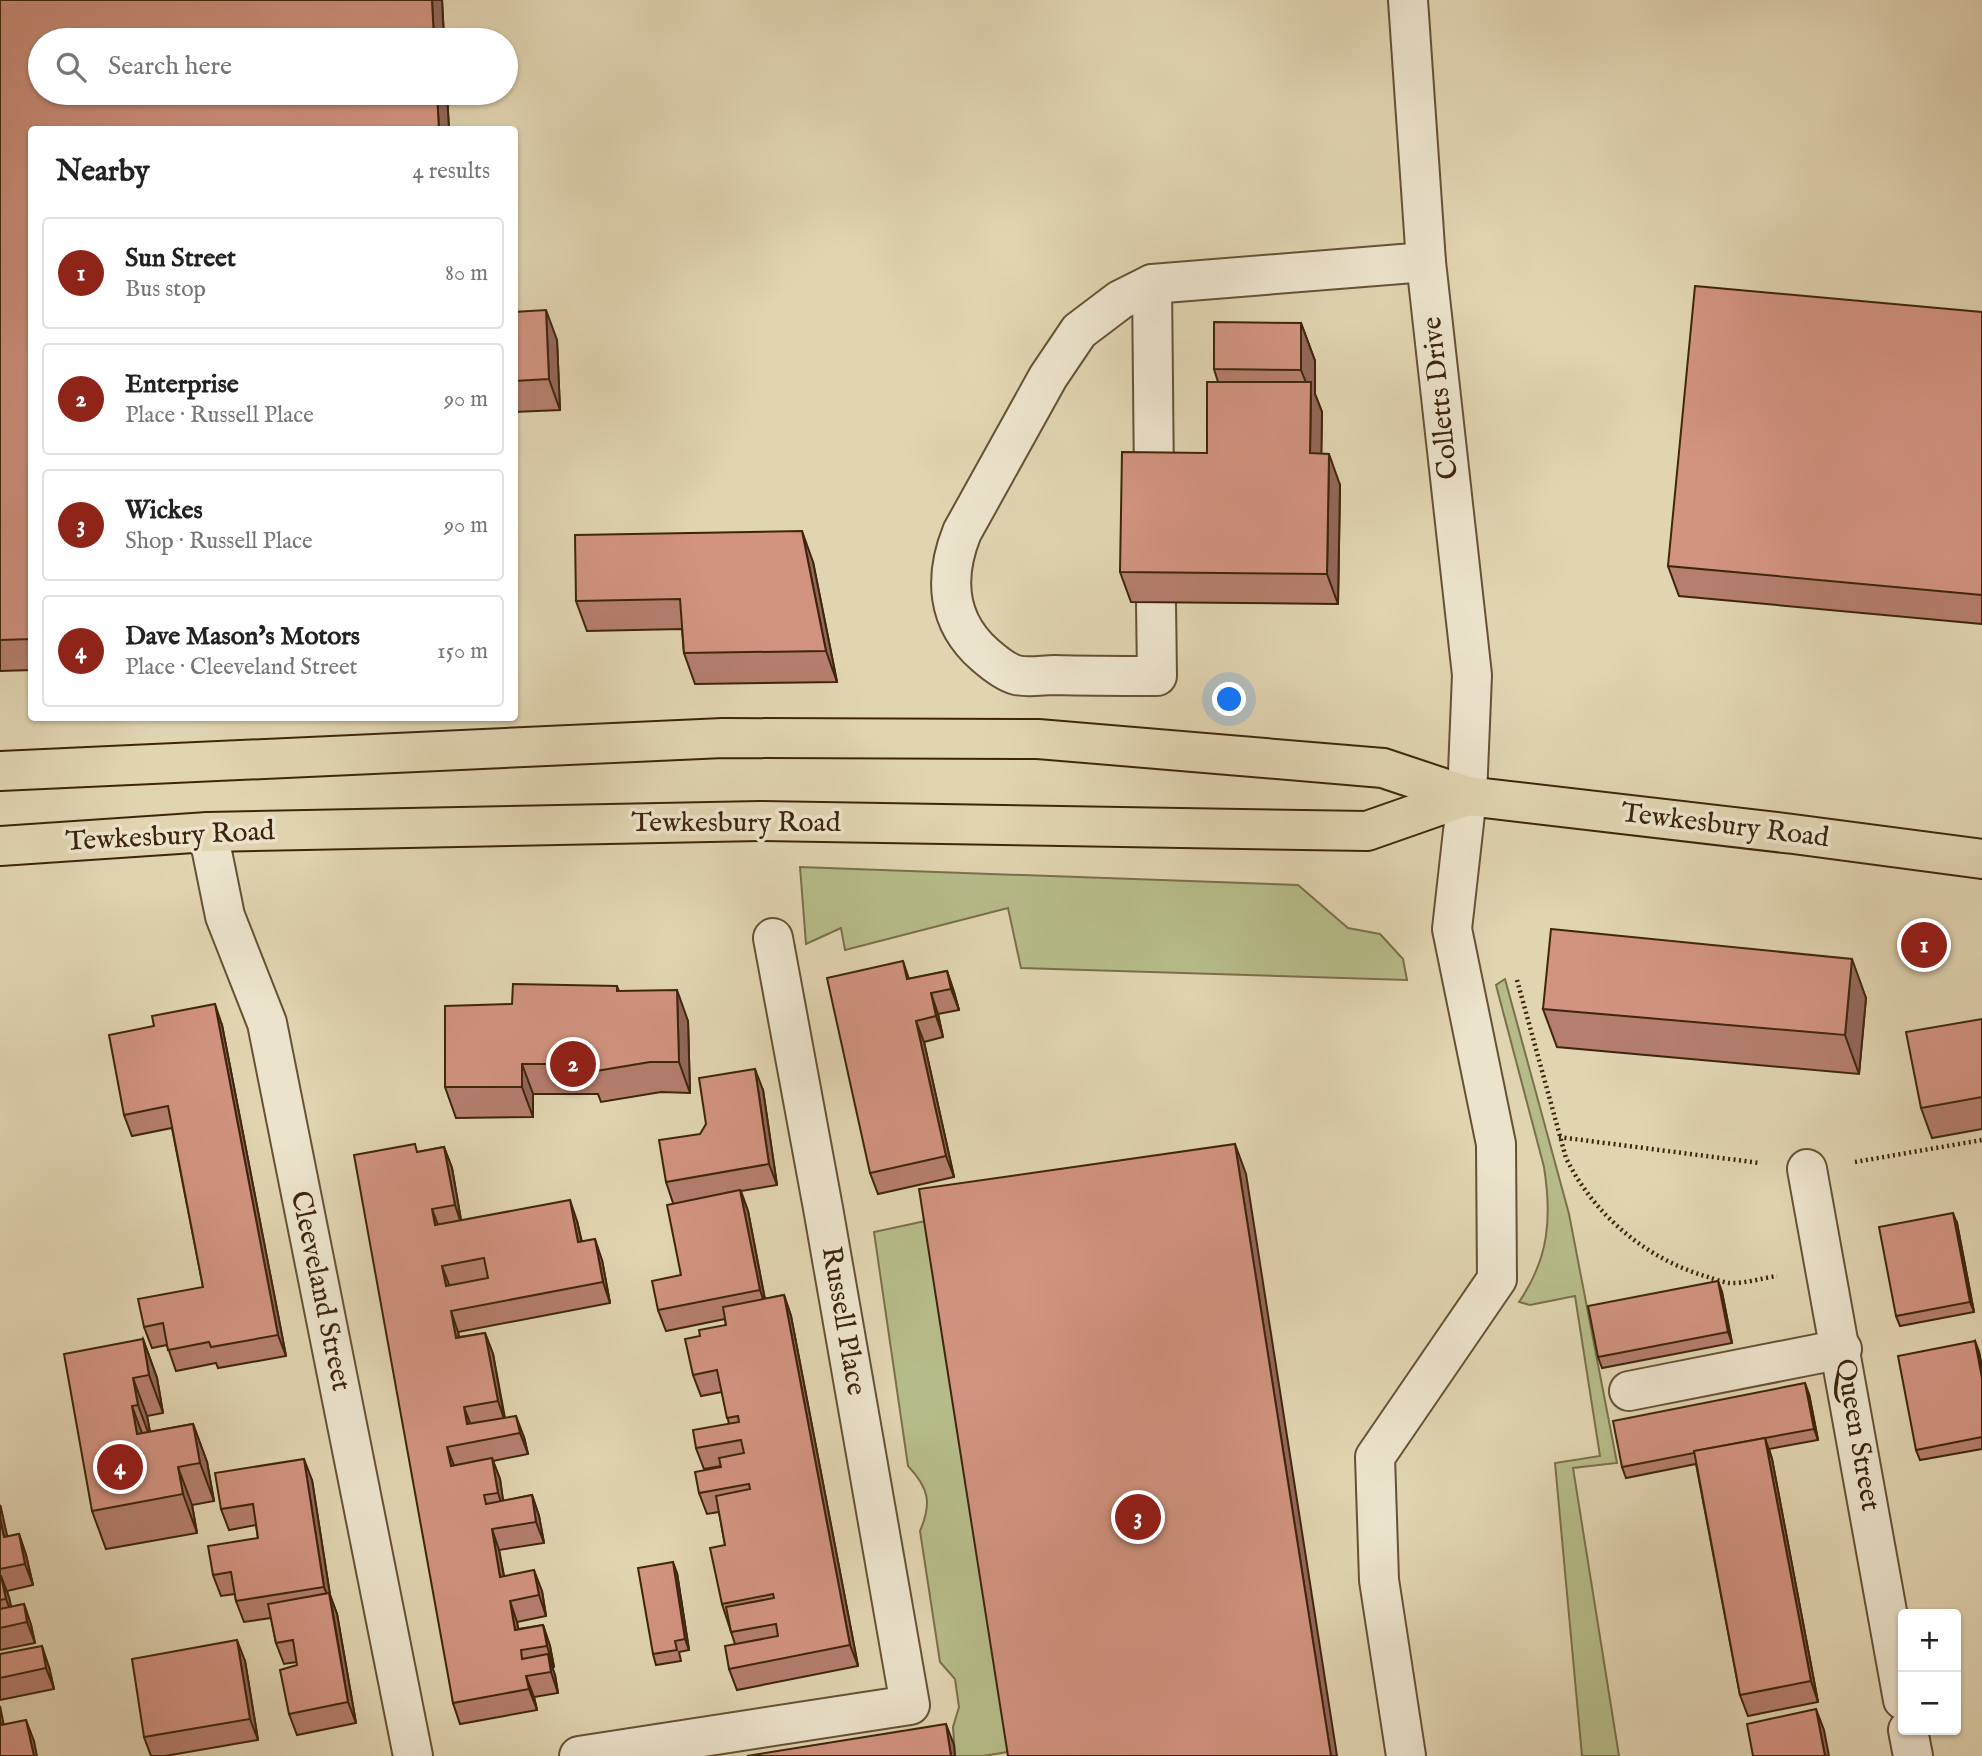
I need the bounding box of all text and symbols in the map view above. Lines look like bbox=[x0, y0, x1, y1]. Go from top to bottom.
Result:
search box bbox=[28, 28, 518, 105]
icon: search bbox=[52, 48, 90, 86]
text: Search here bbox=[108, 50, 232, 83]
text: Nearby bbox=[56, 153, 149, 191]
text: 4 results bbox=[412, 157, 490, 186]
text: Sun Street bbox=[125, 242, 236, 275]
text: 1 bbox=[77, 259, 85, 288]
text: 80 m bbox=[445, 259, 488, 288]
text: Bus stop bbox=[125, 275, 206, 304]
street label: Colletts Drive bbox=[1415, 315, 1467, 481]
text: Enterprise bbox=[125, 368, 239, 401]
text: 2 bbox=[76, 385, 86, 414]
text: 90 m bbox=[444, 385, 488, 414]
text: Place · Russell Place bbox=[125, 401, 314, 430]
text: Wickes bbox=[125, 494, 203, 527]
text: 3 bbox=[77, 511, 85, 540]
text: 90 m bbox=[444, 511, 488, 540]
text: Shop · Russell Place bbox=[125, 527, 313, 556]
text: Dave Mason's Motors bbox=[125, 620, 360, 653]
text: 4 bbox=[75, 637, 87, 666]
text: 150 m bbox=[437, 637, 488, 666]
text: Place · Cleeveland Street bbox=[125, 653, 357, 682]
your location bbox=[1212, 682, 1246, 716]
street label: Tewkesbury Road bbox=[1619, 796, 1831, 856]
street label: Tewkesbury Road bbox=[631, 806, 841, 841]
street label: Tewkesbury Road bbox=[65, 814, 275, 860]
pin: 1 bbox=[1901, 919, 1947, 971]
pin: 2 bbox=[550, 1038, 596, 1090]
street label: Cleeveland Street bbox=[282, 1188, 358, 1395]
street label: Russell Place bbox=[813, 1244, 873, 1398]
street label: Queen Street bbox=[1826, 1356, 1888, 1514]
pin: 4 bbox=[97, 1441, 143, 1493]
pin: 3 bbox=[1115, 1491, 1161, 1543]
map controls bbox=[1898, 1609, 1961, 1735]
button: + bbox=[1898, 1609, 1961, 1672]
button: − bbox=[1898, 1672, 1961, 1735]

